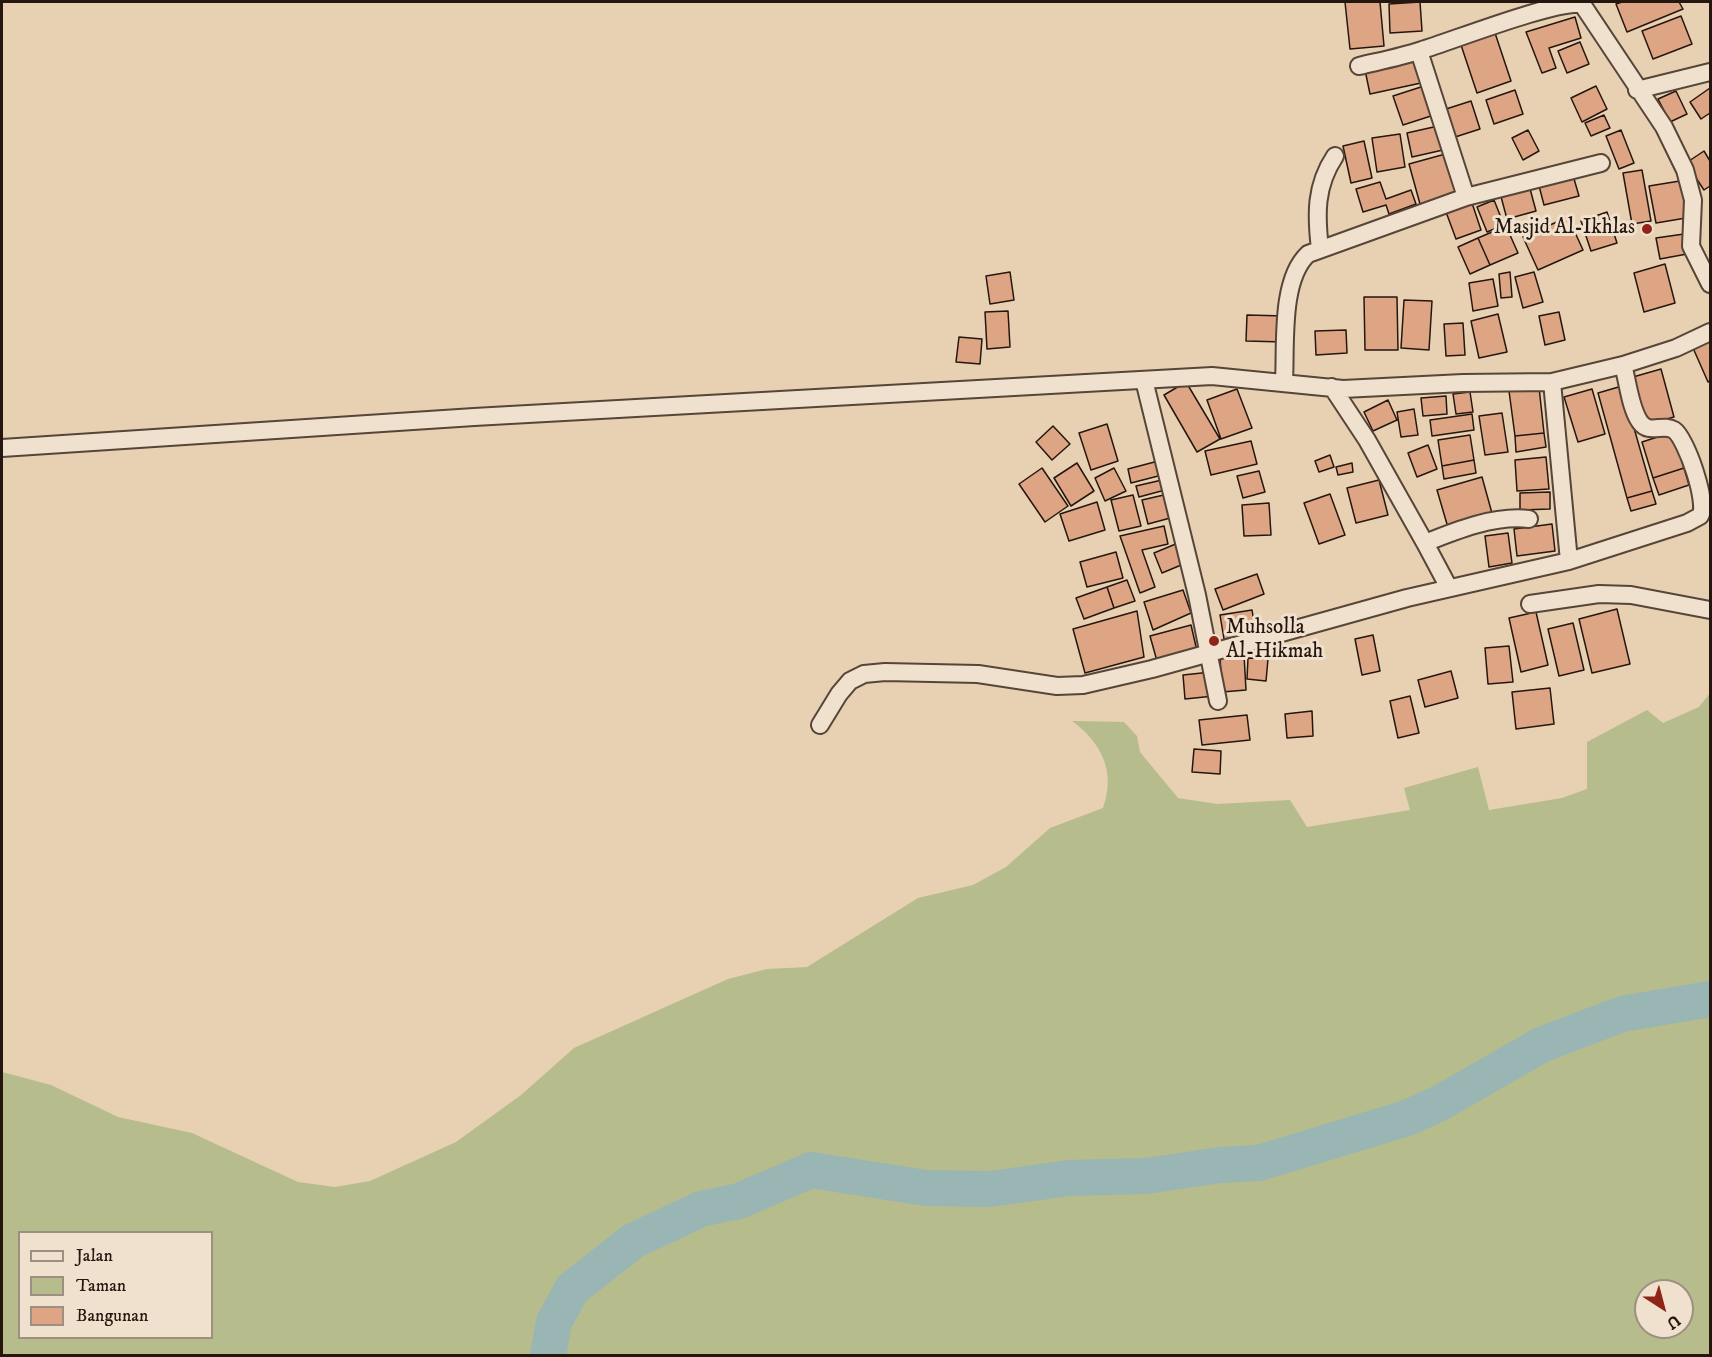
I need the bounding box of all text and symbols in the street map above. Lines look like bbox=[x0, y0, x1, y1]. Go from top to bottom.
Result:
place label: Masjid Al-Ikhlas bbox=[1494, 216, 1635, 242]
marker: Masjid Al-Ikhlas bbox=[1640, 222, 1654, 236]
place label: Muhsolla Al-Hikmah bbox=[1226, 616, 1323, 666]
marker: Muhsolla Al-Hikmah bbox=[1207, 634, 1221, 648]
legend bbox=[18, 1231, 213, 1339]
text: Jalan bbox=[76, 1245, 113, 1267]
text: Taman bbox=[76, 1275, 126, 1297]
north arrow bbox=[1634, 1279, 1694, 1339]
text: Bangunan bbox=[76, 1305, 148, 1327]
text: U bbox=[1663, 1310, 1684, 1334]

